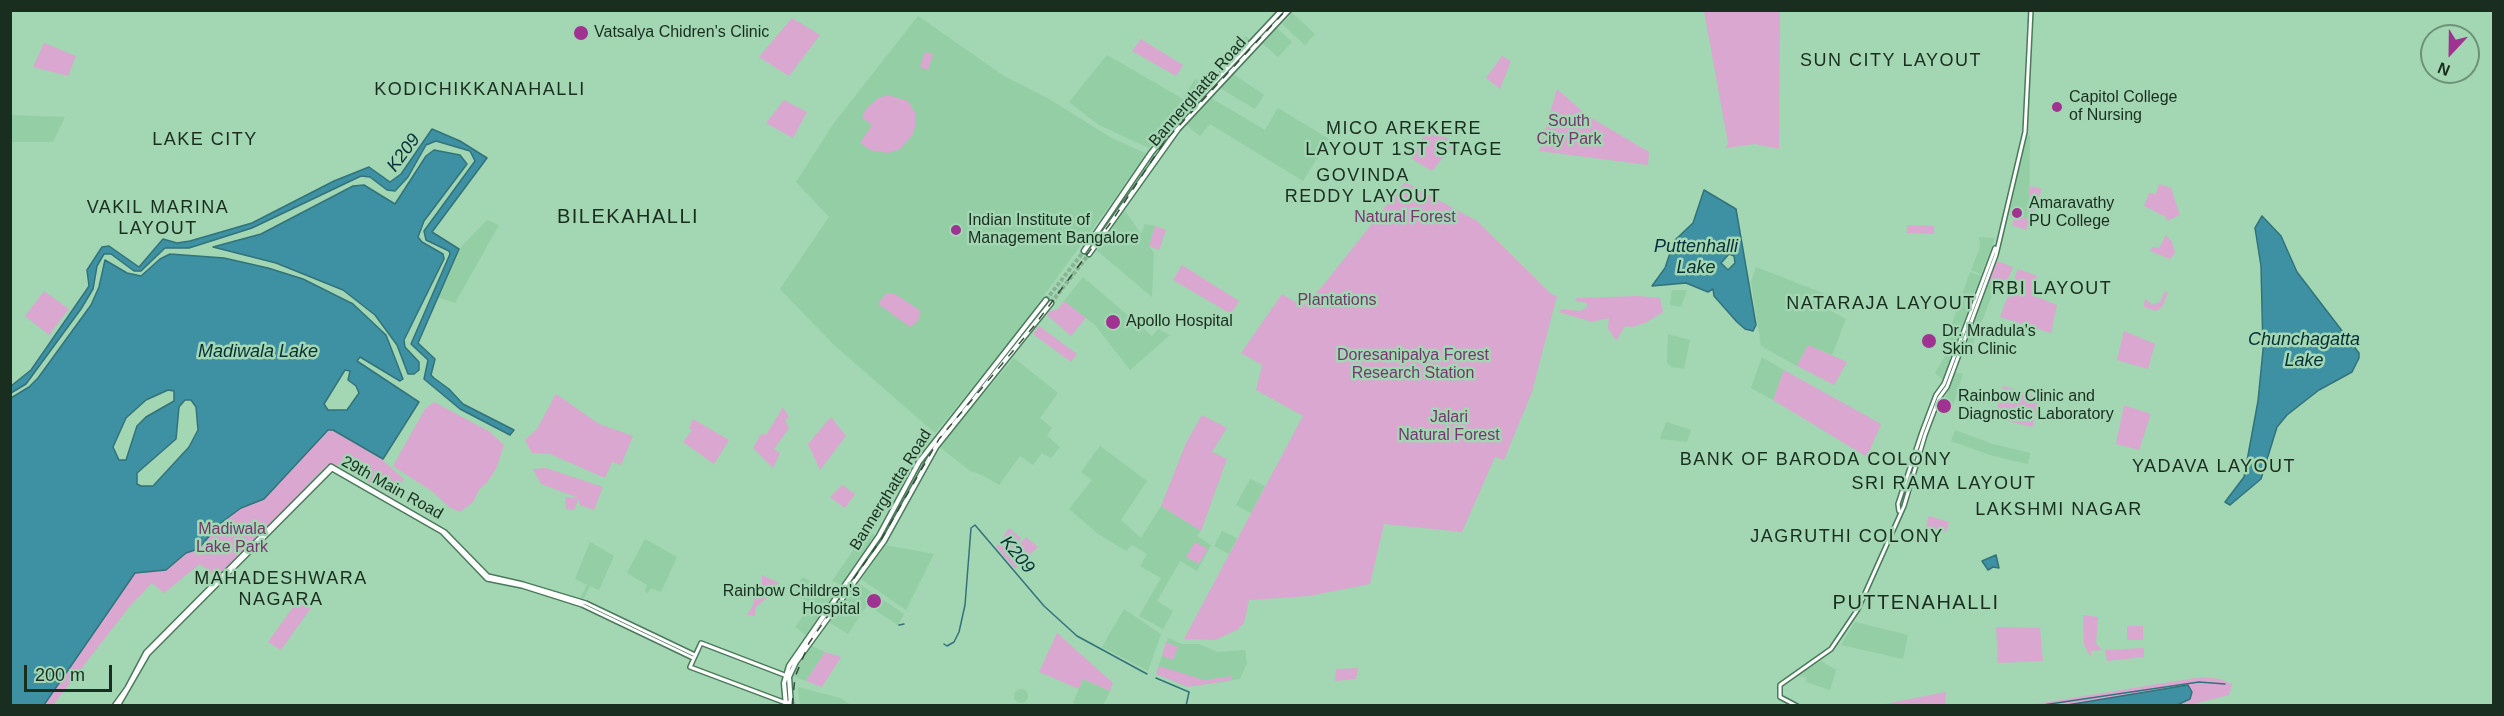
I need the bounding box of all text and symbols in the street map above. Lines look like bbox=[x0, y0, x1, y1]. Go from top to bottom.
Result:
place label: Vatsalya Chidren's Clinic bbox=[594, 23, 769, 43]
marker: Vatsalya Chidren's Clinic bbox=[572, 24, 590, 42]
north arrow bbox=[2420, 24, 2480, 84]
street label: Bannerghatta Road bbox=[1145, 33, 1251, 151]
district label: SUN CITY LAYOUT bbox=[1800, 50, 1982, 72]
text: N bbox=[2435, 59, 2452, 79]
district label: KODICHIKKANAHALLI bbox=[374, 79, 586, 101]
place label: Capitol College of Nursing bbox=[2069, 88, 2178, 126]
marker: Capitol College of Nursing bbox=[2050, 100, 2064, 114]
park label: South City Park bbox=[1537, 112, 1601, 150]
district label: MICO AREKERE LAYOUT 1ST STAGE bbox=[1305, 118, 1503, 160]
district label: LAKE CITY bbox=[152, 129, 258, 151]
water label: K209 bbox=[383, 130, 425, 176]
district label: GOVINDA REDDY LAYOUT bbox=[1285, 165, 1441, 207]
place label: Amaravathy PU College bbox=[2029, 194, 2114, 232]
district label: VAKIL MARINA LAYOUT bbox=[87, 197, 229, 240]
district label: BILEKAHALLI bbox=[557, 205, 699, 229]
marker: Amaravathy PU College bbox=[2010, 206, 2024, 220]
park label: Natural Forest bbox=[1354, 208, 1456, 228]
place label: Indian Institute of Management Bangalore bbox=[968, 211, 1139, 249]
marker: Indian Institute of Management Bangalore bbox=[949, 223, 963, 237]
water label: Puttenhalli Lake bbox=[1654, 236, 1738, 278]
district label: RBI LAYOUT bbox=[1992, 278, 2112, 300]
park label: Plantations bbox=[1297, 291, 1377, 311]
district label: NATARAJA LAYOUT bbox=[1786, 293, 1976, 315]
place label: Apollo Hospital bbox=[1126, 312, 1233, 332]
marker: Apollo Hospital bbox=[1104, 313, 1122, 331]
place label: Dr. Mradula's Skin Clinic bbox=[1942, 322, 2036, 360]
water label: Chunchagatta Lake bbox=[2248, 329, 2360, 372]
marker: Dr. Mradula's Skin Clinic bbox=[1920, 332, 1938, 350]
water label: Madiwala Lake bbox=[198, 341, 318, 363]
park label: Doresanipalya Forest Research Station bbox=[1337, 346, 1489, 384]
place label: Rainbow Clinic and Diagnostic Laboratory bbox=[1958, 387, 2114, 425]
marker: Rainbow Clinic and Diagnostic Laboratory bbox=[1935, 397, 1953, 415]
park label: Jalari Natural Forest bbox=[1398, 408, 1500, 446]
street label: Bannerghatta Road bbox=[846, 426, 936, 554]
district label: BANK OF BARODA COLONY bbox=[1680, 449, 1952, 471]
street label: 29th Main Road bbox=[338, 452, 446, 524]
district label: YADAVA LAYOUT bbox=[2132, 456, 2296, 478]
district label: SRI RAMA LAYOUT bbox=[1851, 473, 2037, 495]
district label: LAKSHMI NAGAR bbox=[1975, 499, 2143, 521]
park label: Madiwala Lake Park bbox=[196, 520, 268, 558]
district label: JAGRUTHI COLONY bbox=[1750, 526, 1944, 548]
water label: K209 bbox=[995, 532, 1039, 578]
district label: MAHADESHWARA NAGARA bbox=[194, 568, 368, 610]
place label: Rainbow Children's Hospital bbox=[723, 582, 860, 620]
district label: PUTTENAHALLI bbox=[1833, 591, 1999, 615]
marker: Rainbow Children's Hospital bbox=[865, 592, 883, 610]
scale bar bbox=[27, 653, 116, 691]
text: 200 m bbox=[35, 665, 85, 685]

